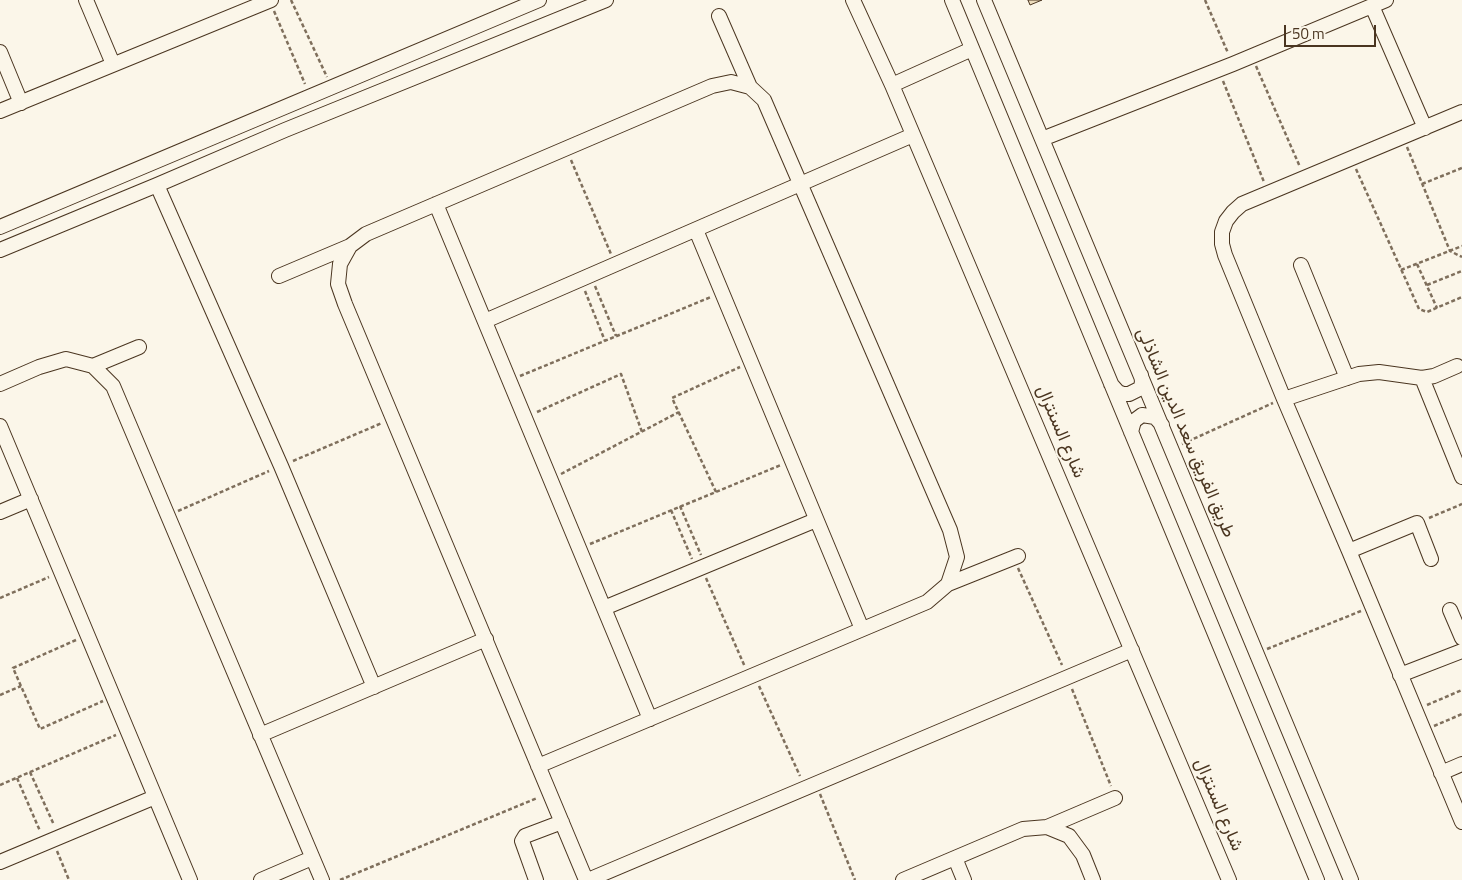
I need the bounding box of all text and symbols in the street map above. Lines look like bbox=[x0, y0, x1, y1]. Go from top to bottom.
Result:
scale bar bbox=[1287, 15, 1380, 47]
text: 50 m bbox=[1292, 22, 1325, 45]
street label: طريق الفريق سعد الدين الشاذلى bbox=[1131, 325, 1239, 541]
street label: شارع السنترال bbox=[1031, 382, 1089, 482]
street label: شارع السنترال bbox=[1189, 755, 1247, 855]

